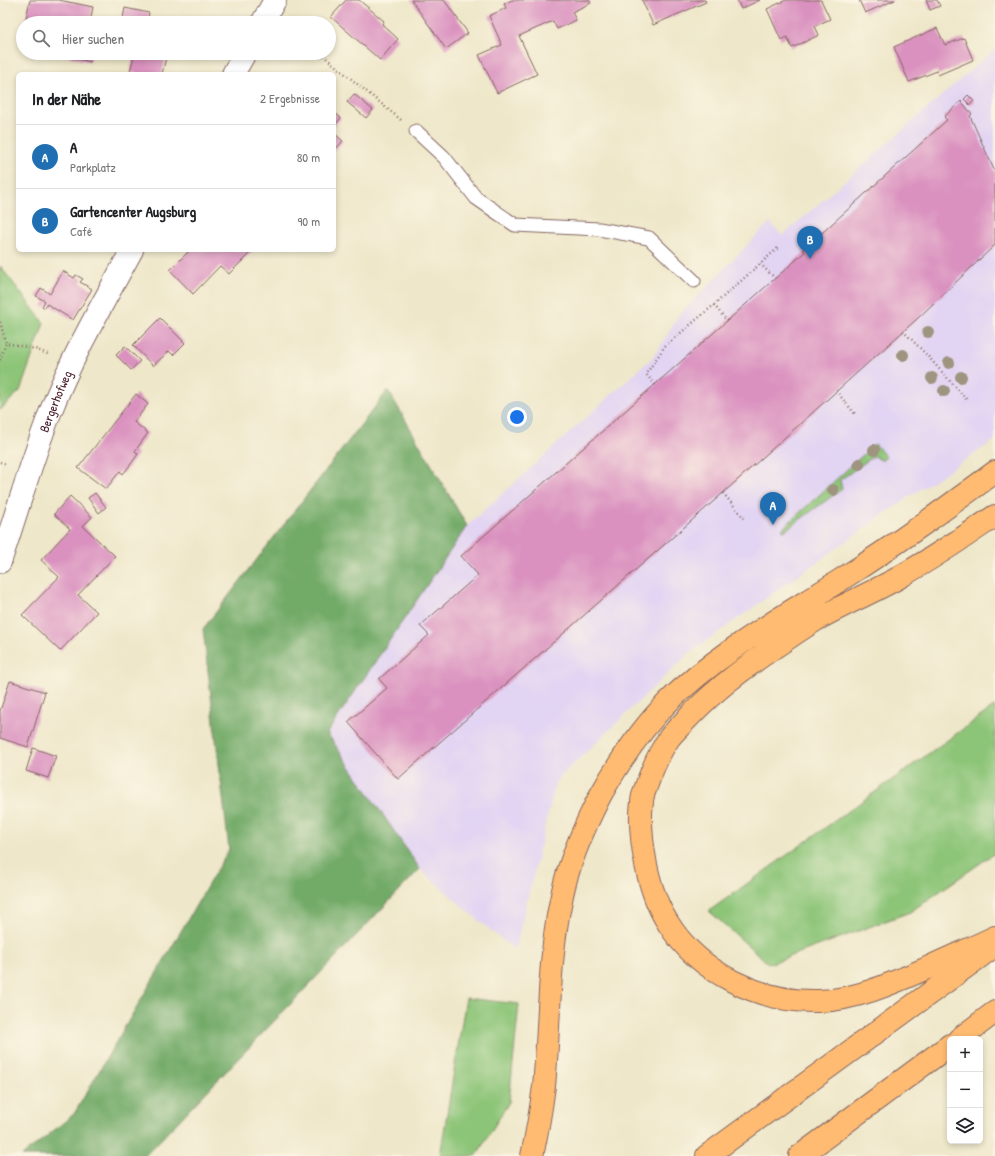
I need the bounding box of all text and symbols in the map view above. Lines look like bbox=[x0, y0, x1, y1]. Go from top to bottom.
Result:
search box bbox=[16, 16, 336, 60]
icon: search bbox=[30, 27, 52, 49]
text: Hier suchen bbox=[62, 28, 124, 49]
text: In der Nähe bbox=[32, 87, 101, 110]
text: 2 Ergebnisse bbox=[260, 89, 320, 107]
text: A bbox=[70, 137, 77, 158]
text: A bbox=[42, 148, 48, 166]
text: 80 m bbox=[297, 148, 320, 166]
text: Parkplatz bbox=[70, 158, 116, 176]
text: Gartencenter Augsburg bbox=[70, 201, 196, 222]
text: B bbox=[42, 212, 48, 230]
text: 90 m bbox=[298, 212, 320, 230]
text: Café bbox=[70, 222, 92, 240]
pin: B bbox=[797, 226, 823, 259]
street label: Bergerhofweg bbox=[35, 367, 76, 435]
your location bbox=[507, 407, 527, 427]
pin: A bbox=[760, 492, 786, 525]
map controls bbox=[947, 1036, 983, 1144]
button: + bbox=[947, 1036, 983, 1072]
button: − bbox=[947, 1072, 983, 1108]
button: layers bbox=[947, 1108, 983, 1144]

